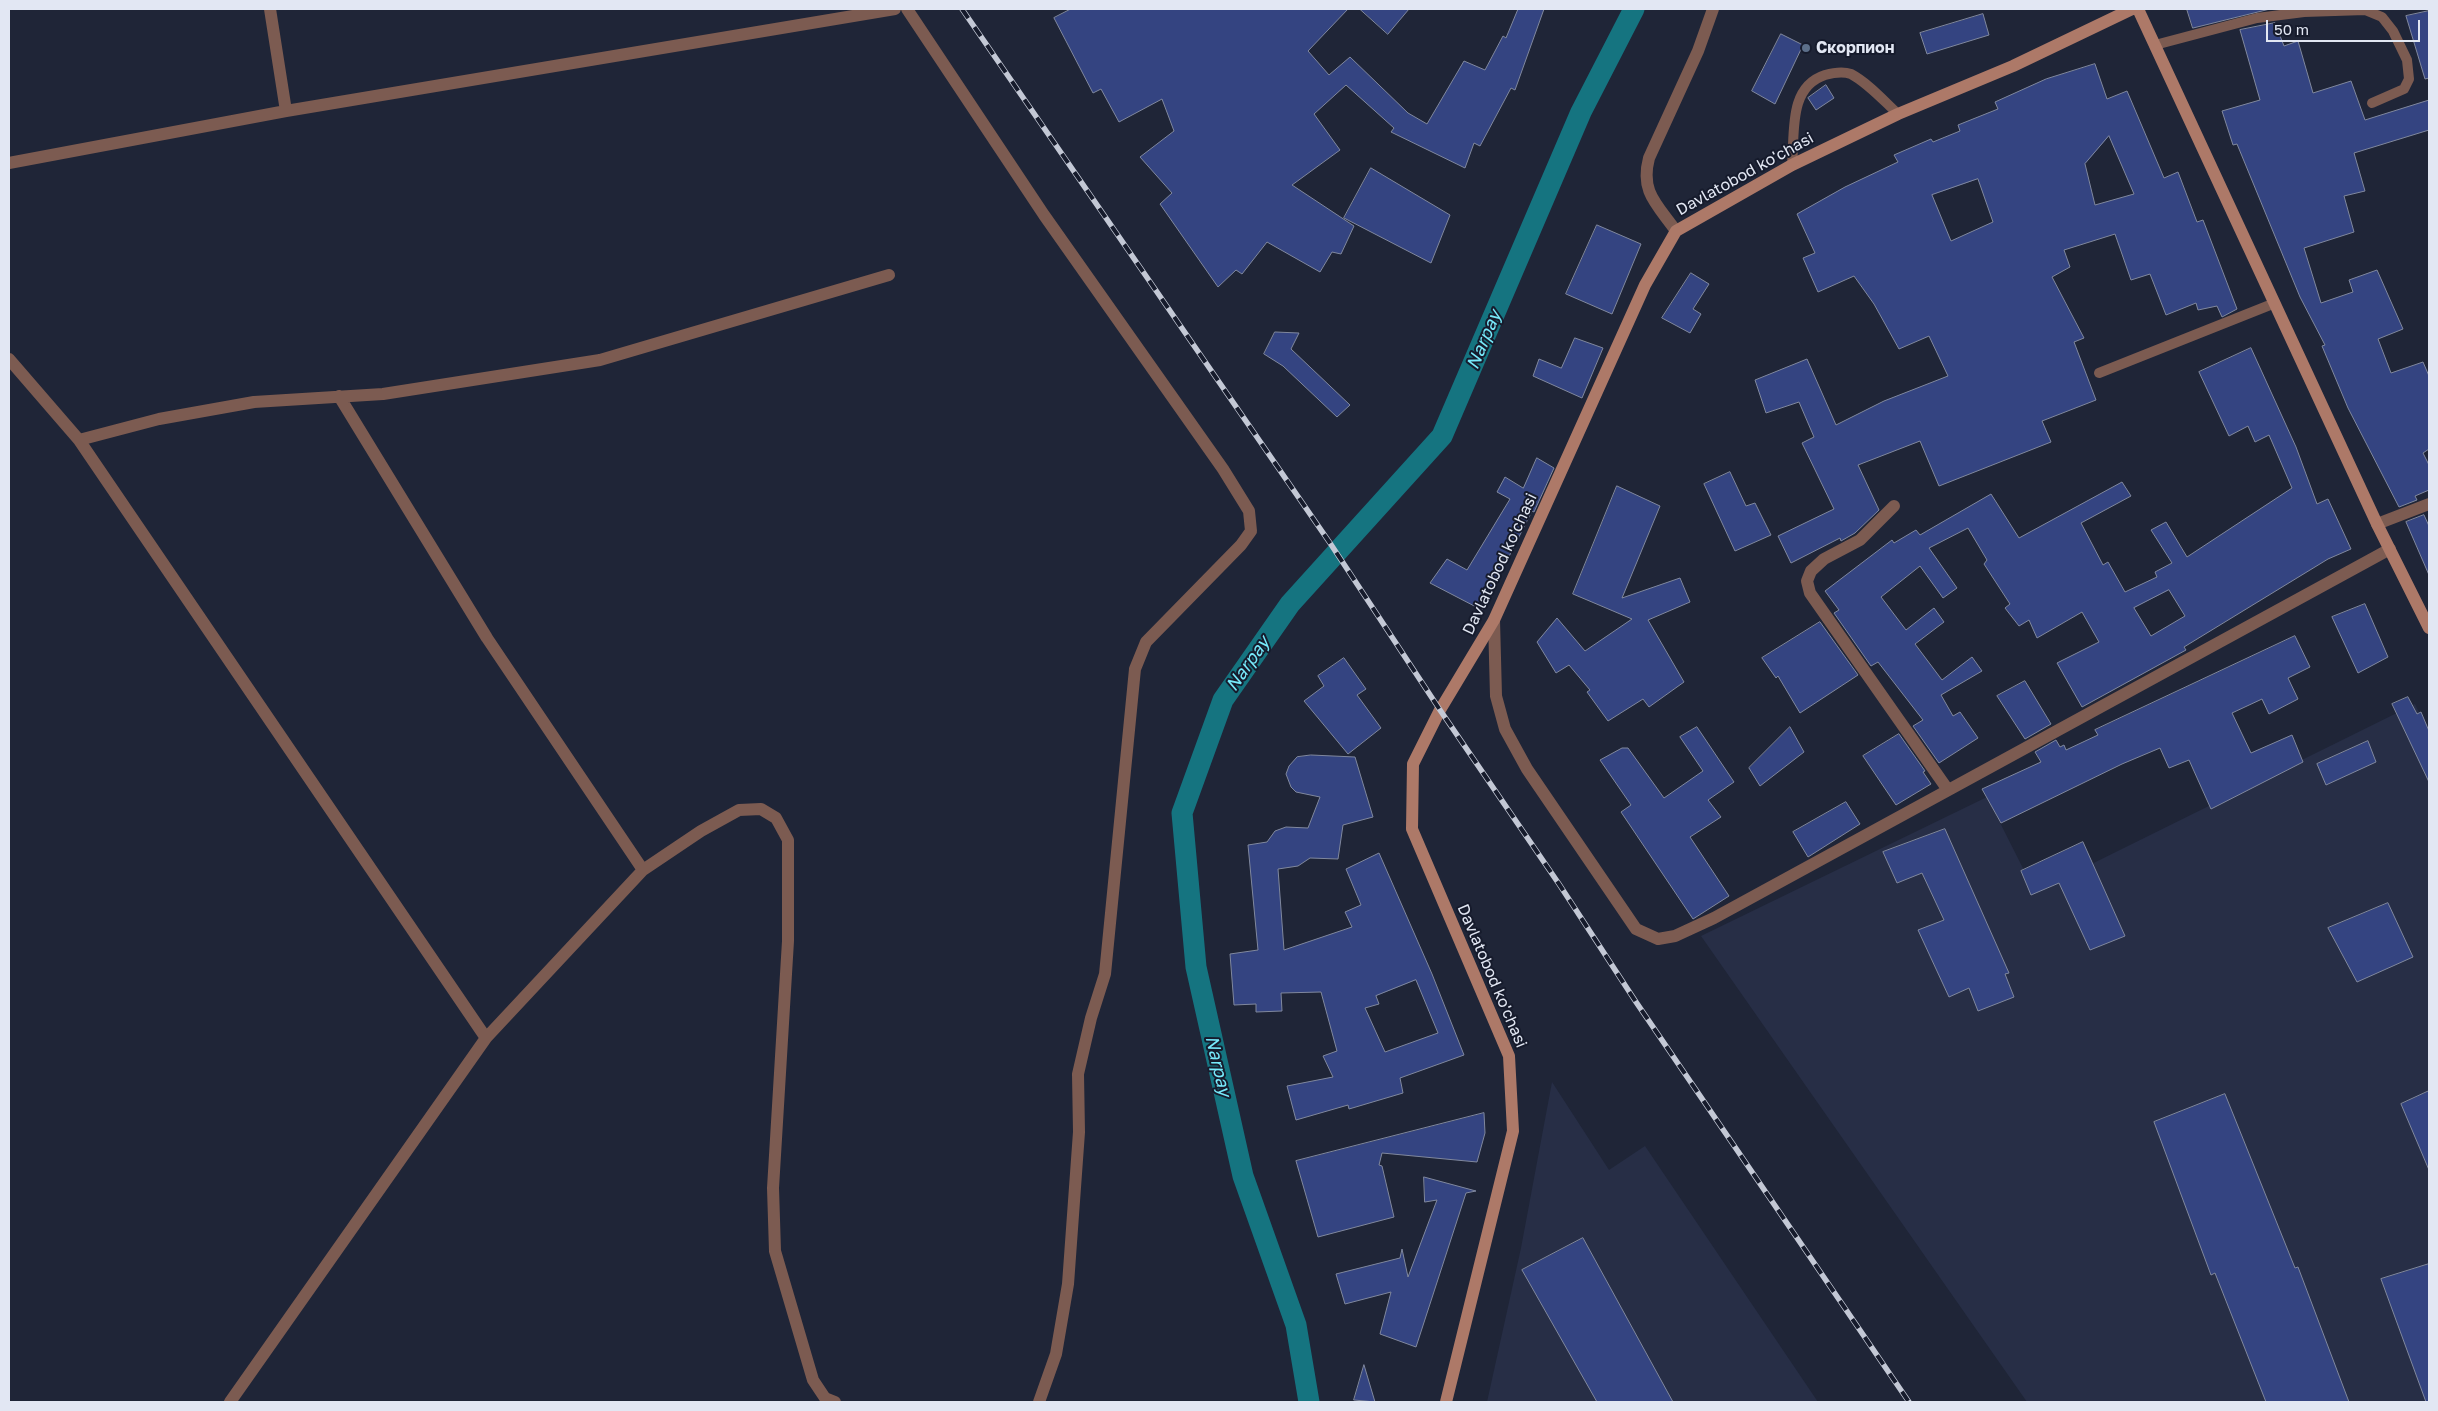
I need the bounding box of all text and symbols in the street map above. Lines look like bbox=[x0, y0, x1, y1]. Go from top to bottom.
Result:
scale bar bbox=[2268, 10, 2422, 42]
text: 50 m bbox=[2274, 20, 2309, 38]
place label: Скорпион bbox=[1816, 38, 1894, 58]
marker: Скорпион bbox=[1800, 42, 1812, 54]
street label: Davlatobod ko'chasi bbox=[1673, 128, 1817, 220]
water label: Narpay bbox=[1462, 307, 1506, 373]
street label: Davlatobod ko'chasi bbox=[1459, 490, 1541, 638]
water label: Narpay bbox=[1221, 632, 1275, 696]
street label: Davlatobod ko'chasi bbox=[1453, 901, 1531, 1051]
water label: Narpay bbox=[1201, 1033, 1235, 1099]

